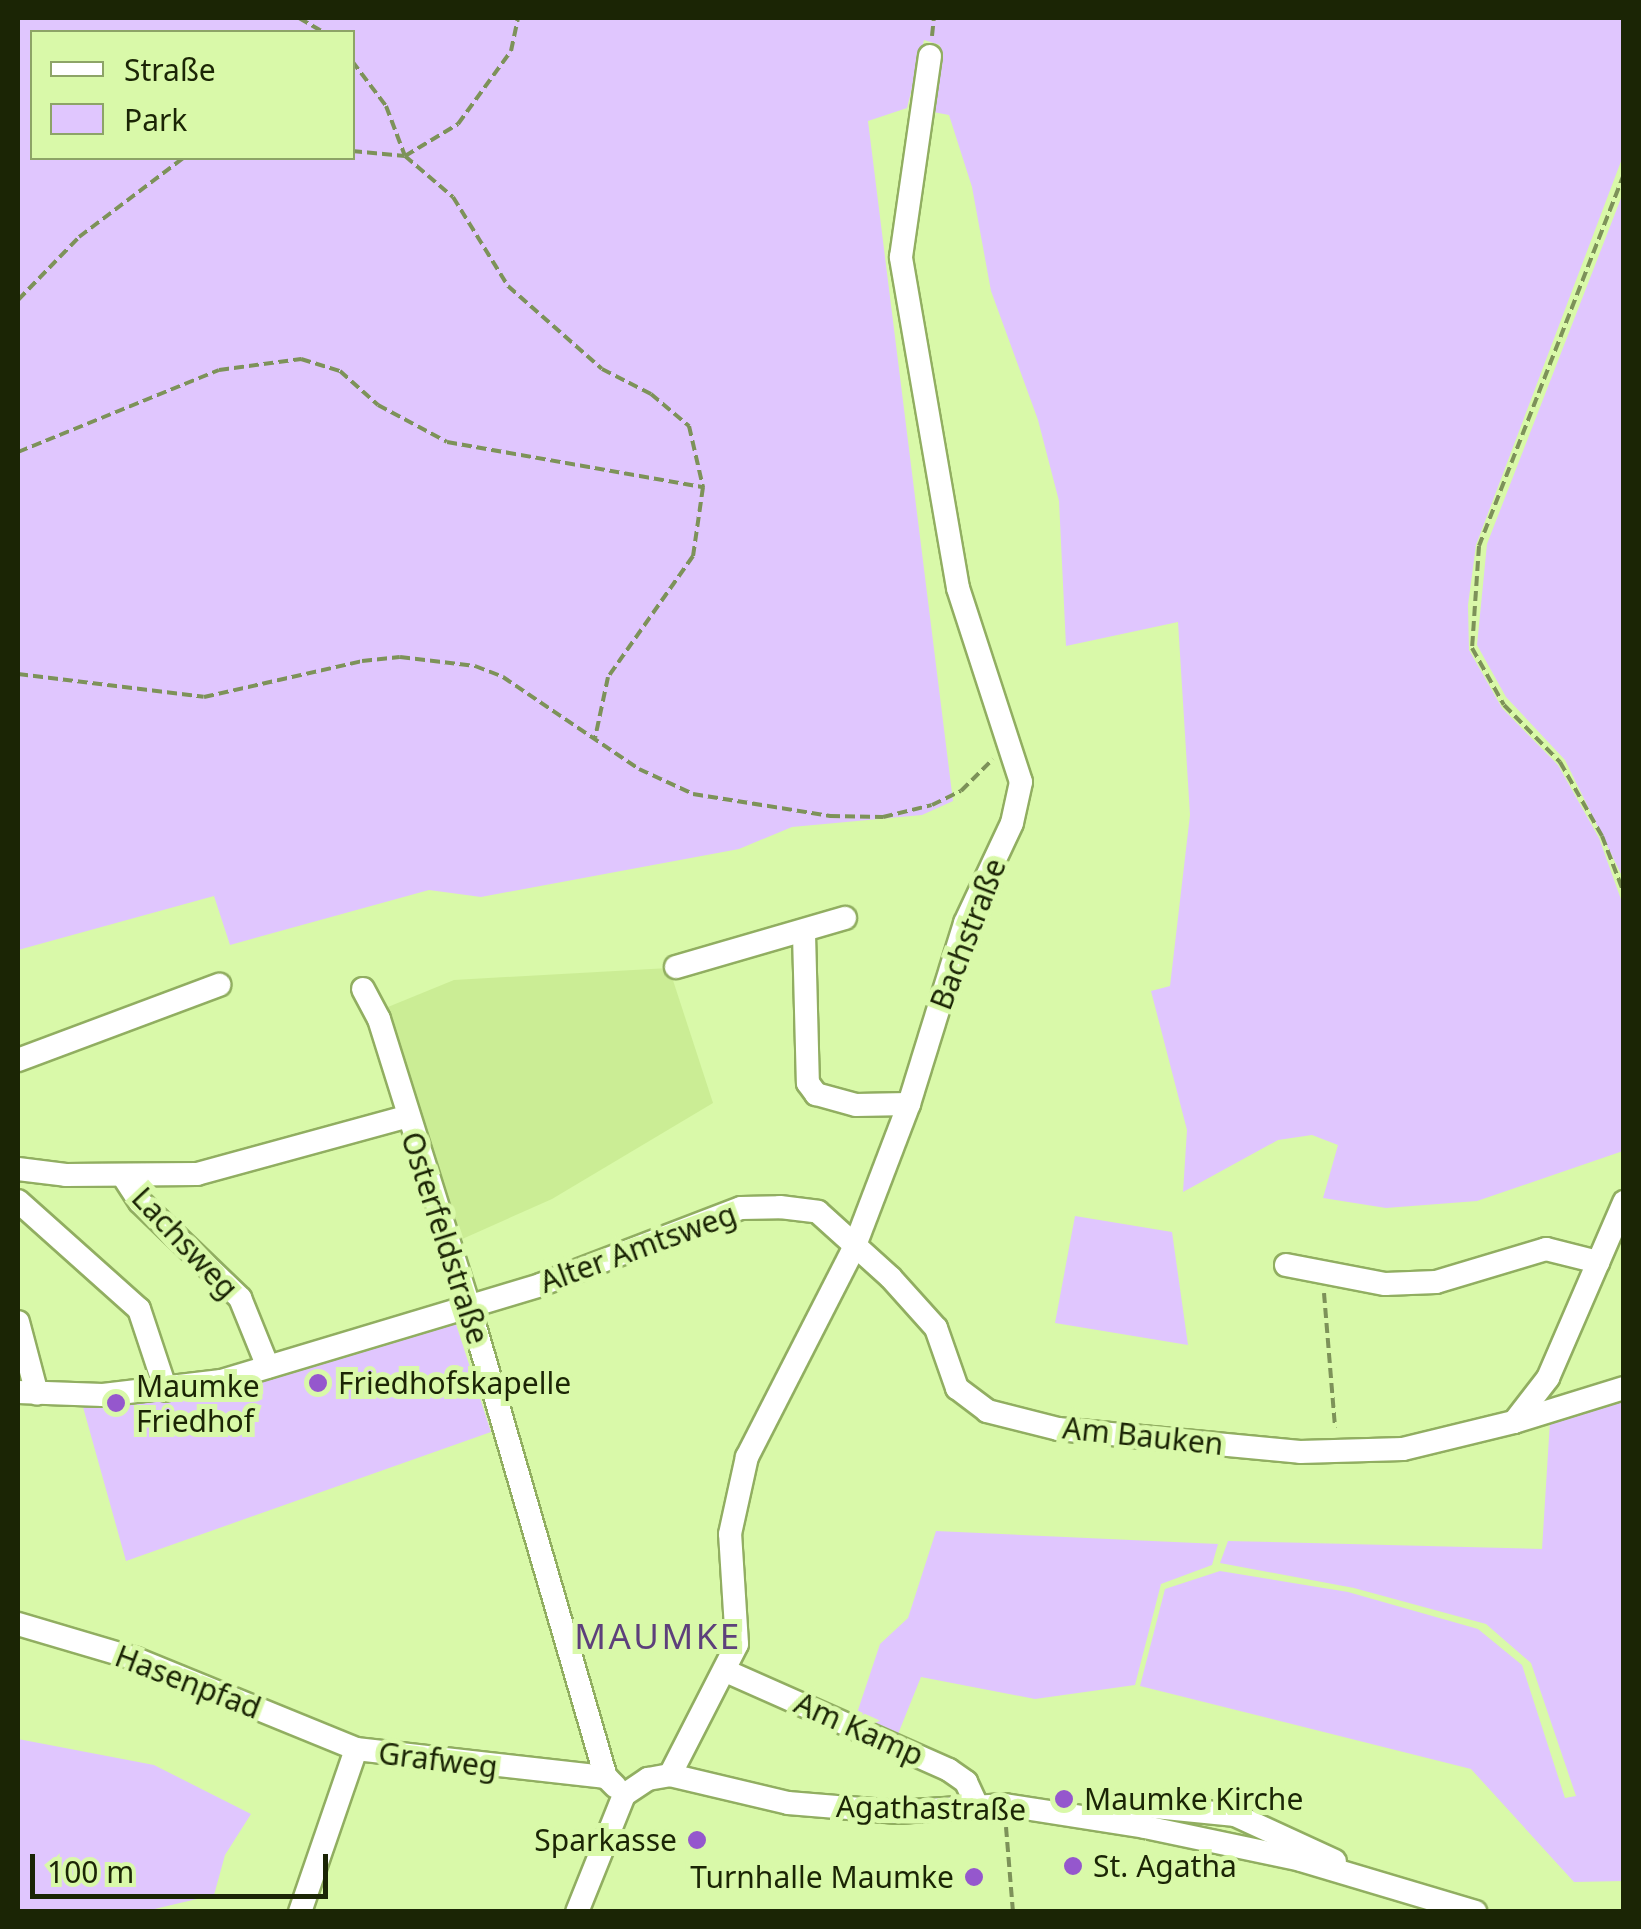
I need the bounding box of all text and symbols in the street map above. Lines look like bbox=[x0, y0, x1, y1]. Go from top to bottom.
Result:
legend bbox=[30, 30, 355, 160]
text: Straße bbox=[124, 49, 216, 90]
text: Park bbox=[124, 99, 187, 140]
street label: Bachstraße bbox=[923, 853, 1013, 1015]
street label: Osterfeldstraße bbox=[394, 1127, 496, 1349]
street label: Lachsweg bbox=[125, 1180, 245, 1306]
street label: Alter Amtsweg bbox=[535, 1196, 741, 1300]
place label: Friedhofskapelle bbox=[338, 1365, 571, 1401]
place label: Maumke Friedhof bbox=[136, 1368, 260, 1438]
marker: Friedhofskapelle bbox=[307, 1372, 329, 1394]
marker: Maumke Friedhof bbox=[105, 1392, 127, 1414]
street label: Am Bauken bbox=[1061, 1410, 1225, 1462]
district label: MAUMKE bbox=[574, 1615, 742, 1657]
street label: Hasenpfad bbox=[110, 1638, 266, 1726]
street label: Am Kamp bbox=[789, 1685, 929, 1773]
street label: Grafweg bbox=[376, 1735, 500, 1785]
place label: Maumke Kirche bbox=[1084, 1781, 1303, 1817]
street label: Agathastraße bbox=[836, 1788, 1026, 1828]
marker: Maumke Kirche bbox=[1053, 1788, 1075, 1810]
place label: Sparkasse bbox=[534, 1822, 677, 1858]
marker: Sparkasse bbox=[686, 1829, 708, 1851]
scale bar bbox=[35, 1834, 332, 1896]
place label: St. Agatha bbox=[1093, 1848, 1237, 1884]
text: 100 m bbox=[47, 1851, 134, 1892]
marker: St. Agatha bbox=[1062, 1855, 1084, 1877]
place label: Turnhalle Maumke bbox=[690, 1859, 954, 1895]
marker: Turnhalle Maumke bbox=[963, 1866, 985, 1888]

